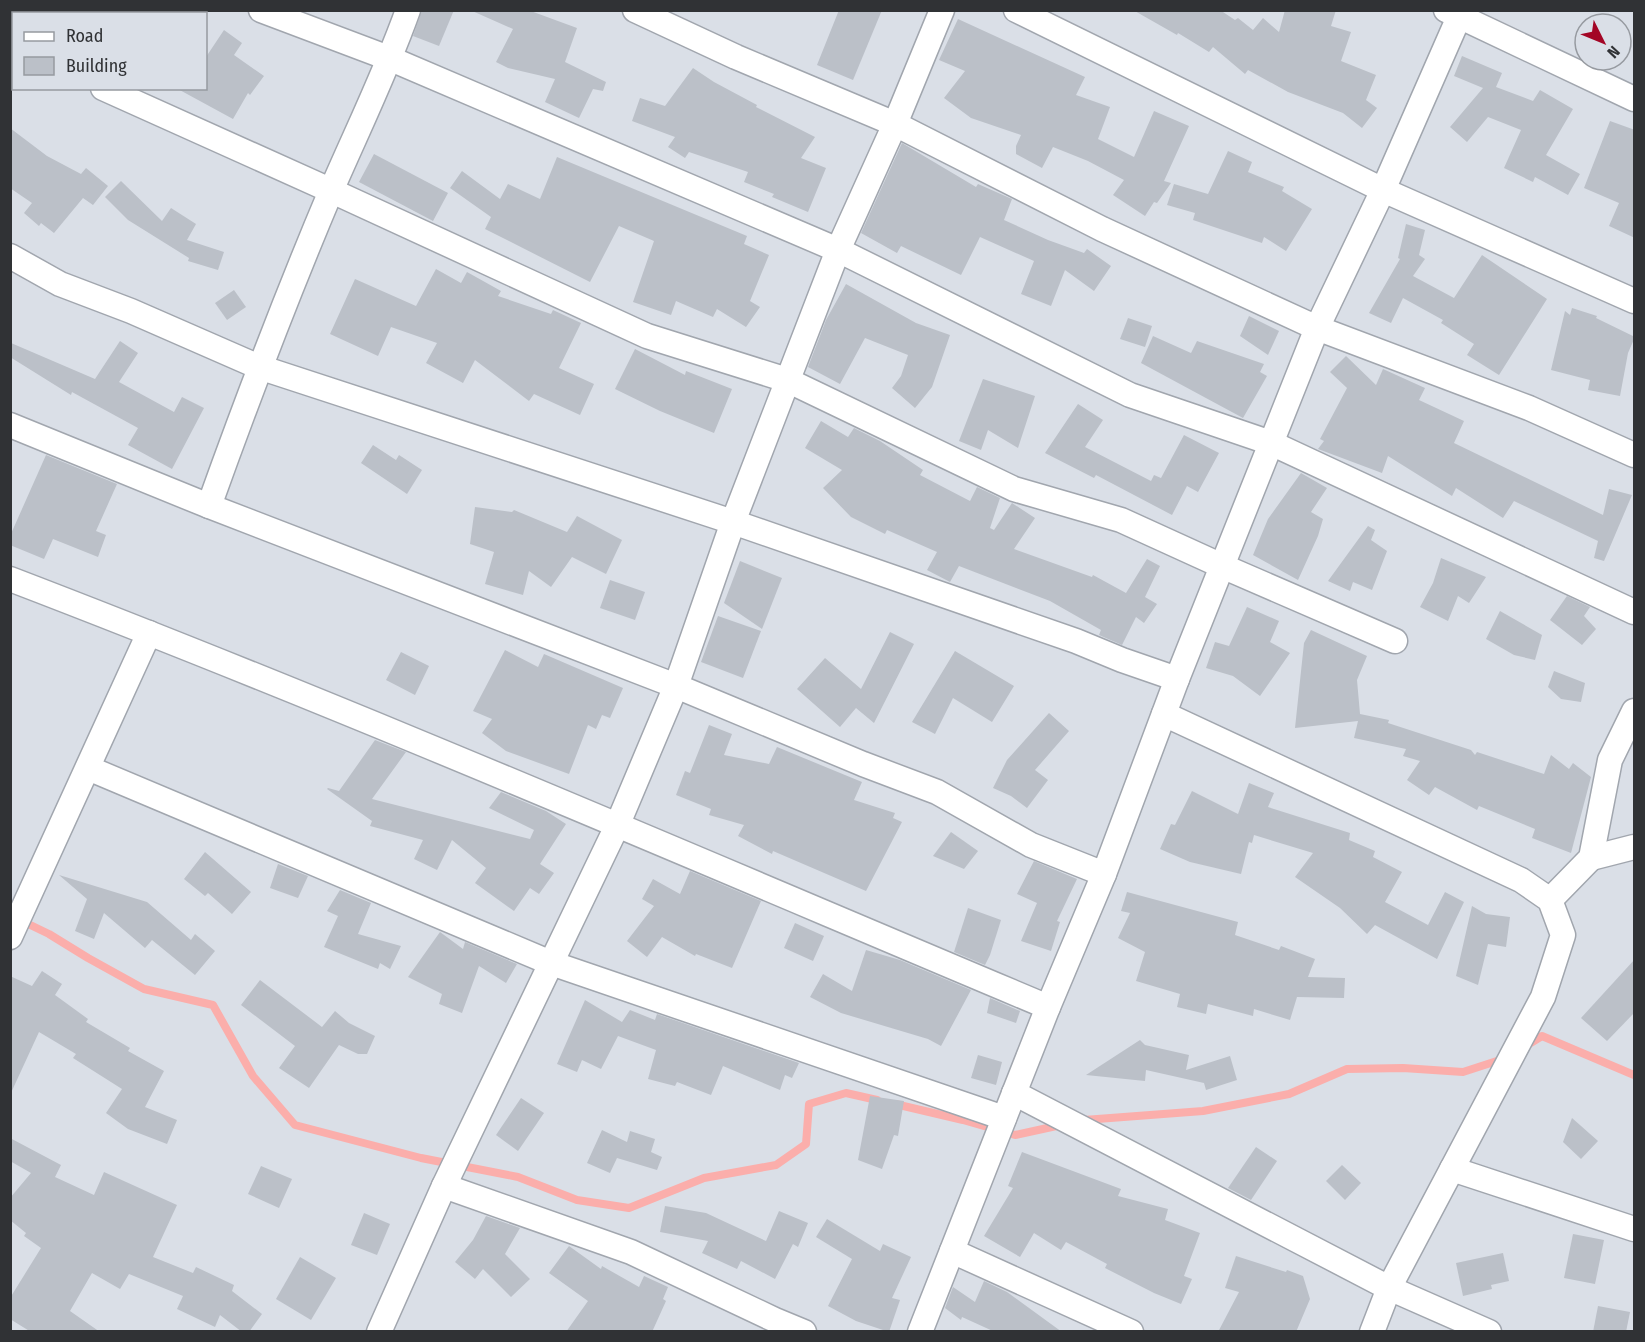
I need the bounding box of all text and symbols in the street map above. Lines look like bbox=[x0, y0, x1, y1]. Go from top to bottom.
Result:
legend bbox=[12, 12, 207, 90]
north arrow bbox=[1573, 12, 1633, 72]
text: Road bbox=[66, 25, 103, 47]
text: N bbox=[1603, 42, 1624, 62]
text: Building bbox=[66, 55, 127, 77]

